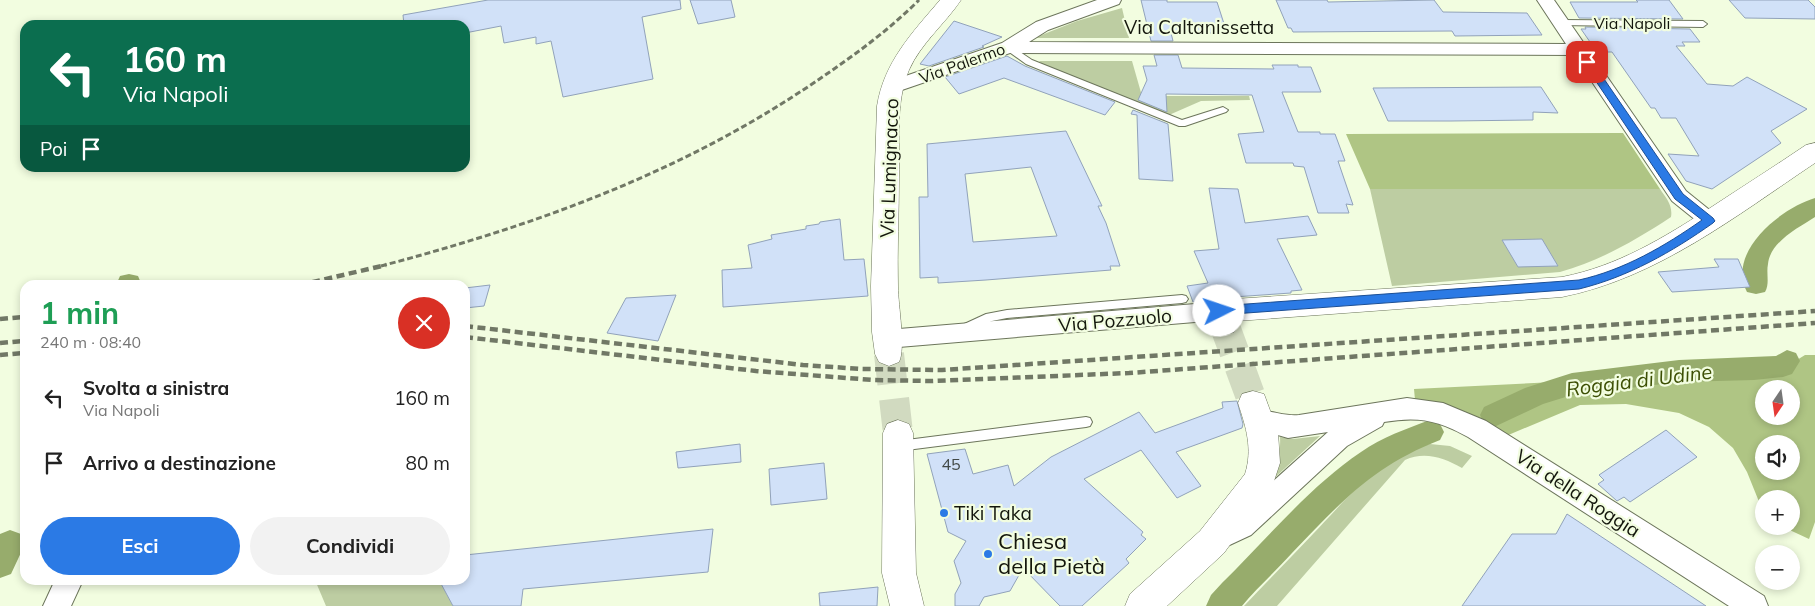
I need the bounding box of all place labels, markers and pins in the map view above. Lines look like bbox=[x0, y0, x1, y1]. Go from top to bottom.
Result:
pin bbox=[1566, 41, 1608, 83]
place label: Tiki Taka bbox=[954, 501, 1032, 525]
marker: Tiki Taka bbox=[938, 507, 950, 519]
place label: Chiesa della Pietà bbox=[998, 527, 1105, 580]
marker: Chiesa della Pietà bbox=[982, 548, 994, 560]

